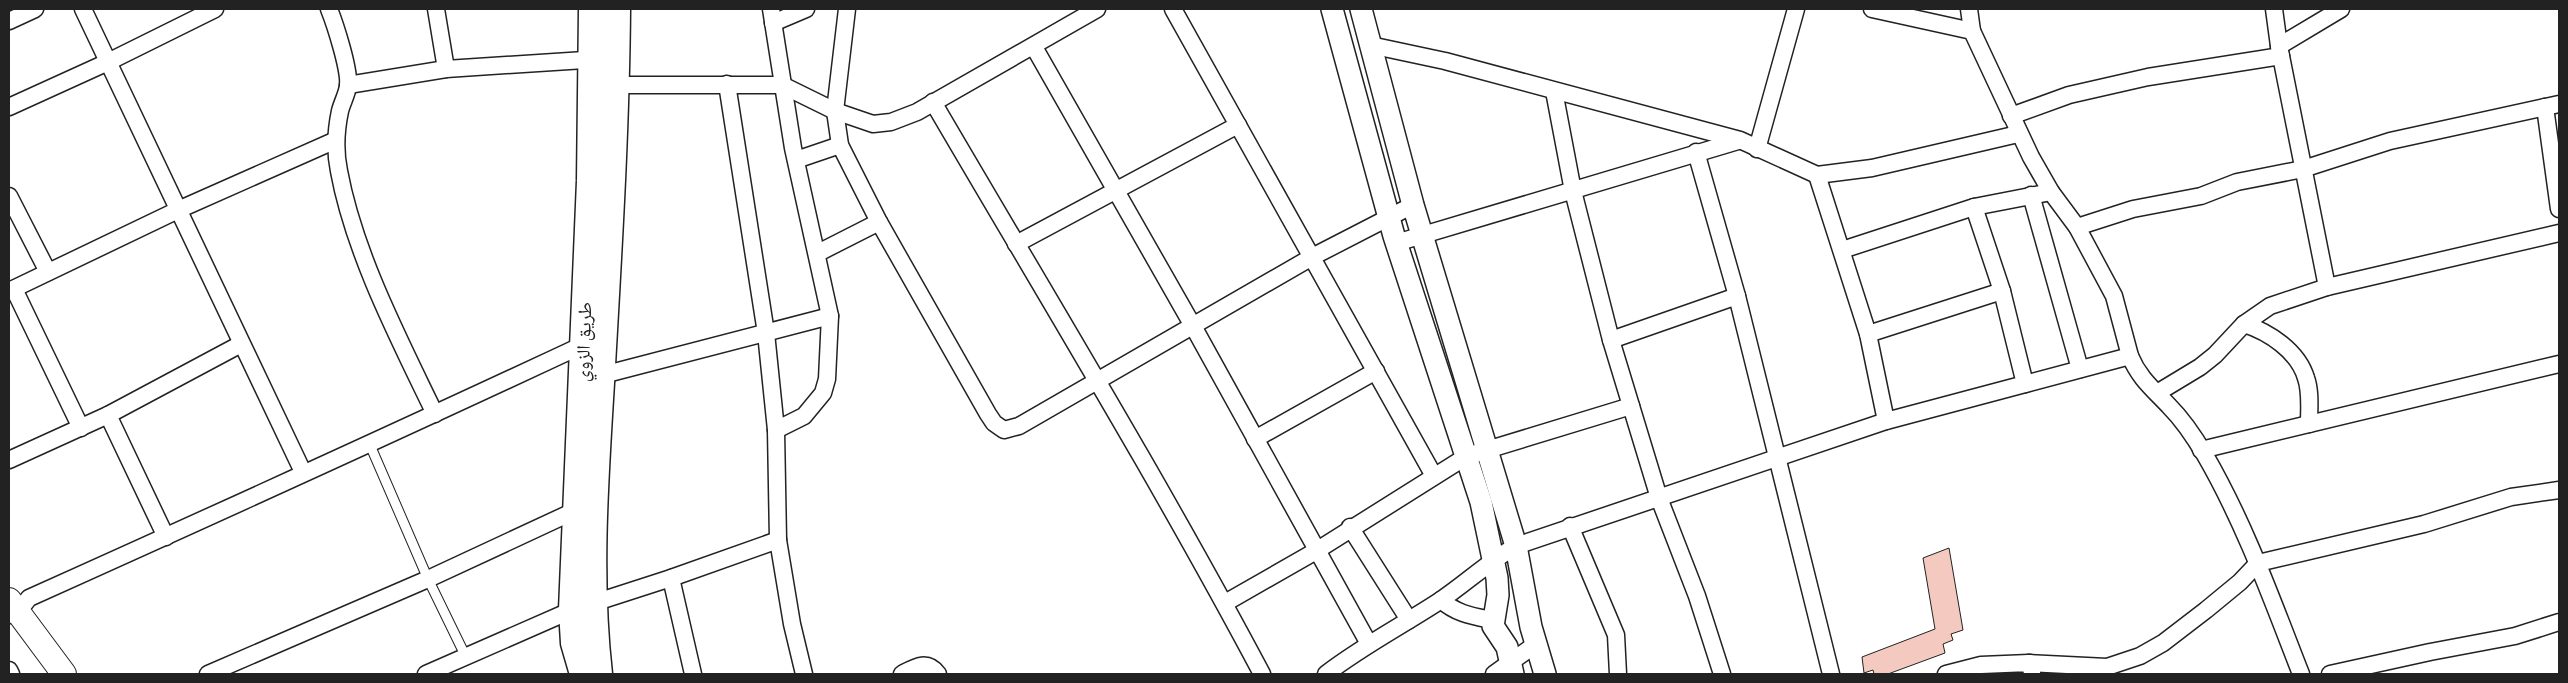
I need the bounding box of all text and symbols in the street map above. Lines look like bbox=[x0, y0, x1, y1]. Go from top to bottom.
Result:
street label: طريق الزوي bbox=[571, 302, 600, 383]

